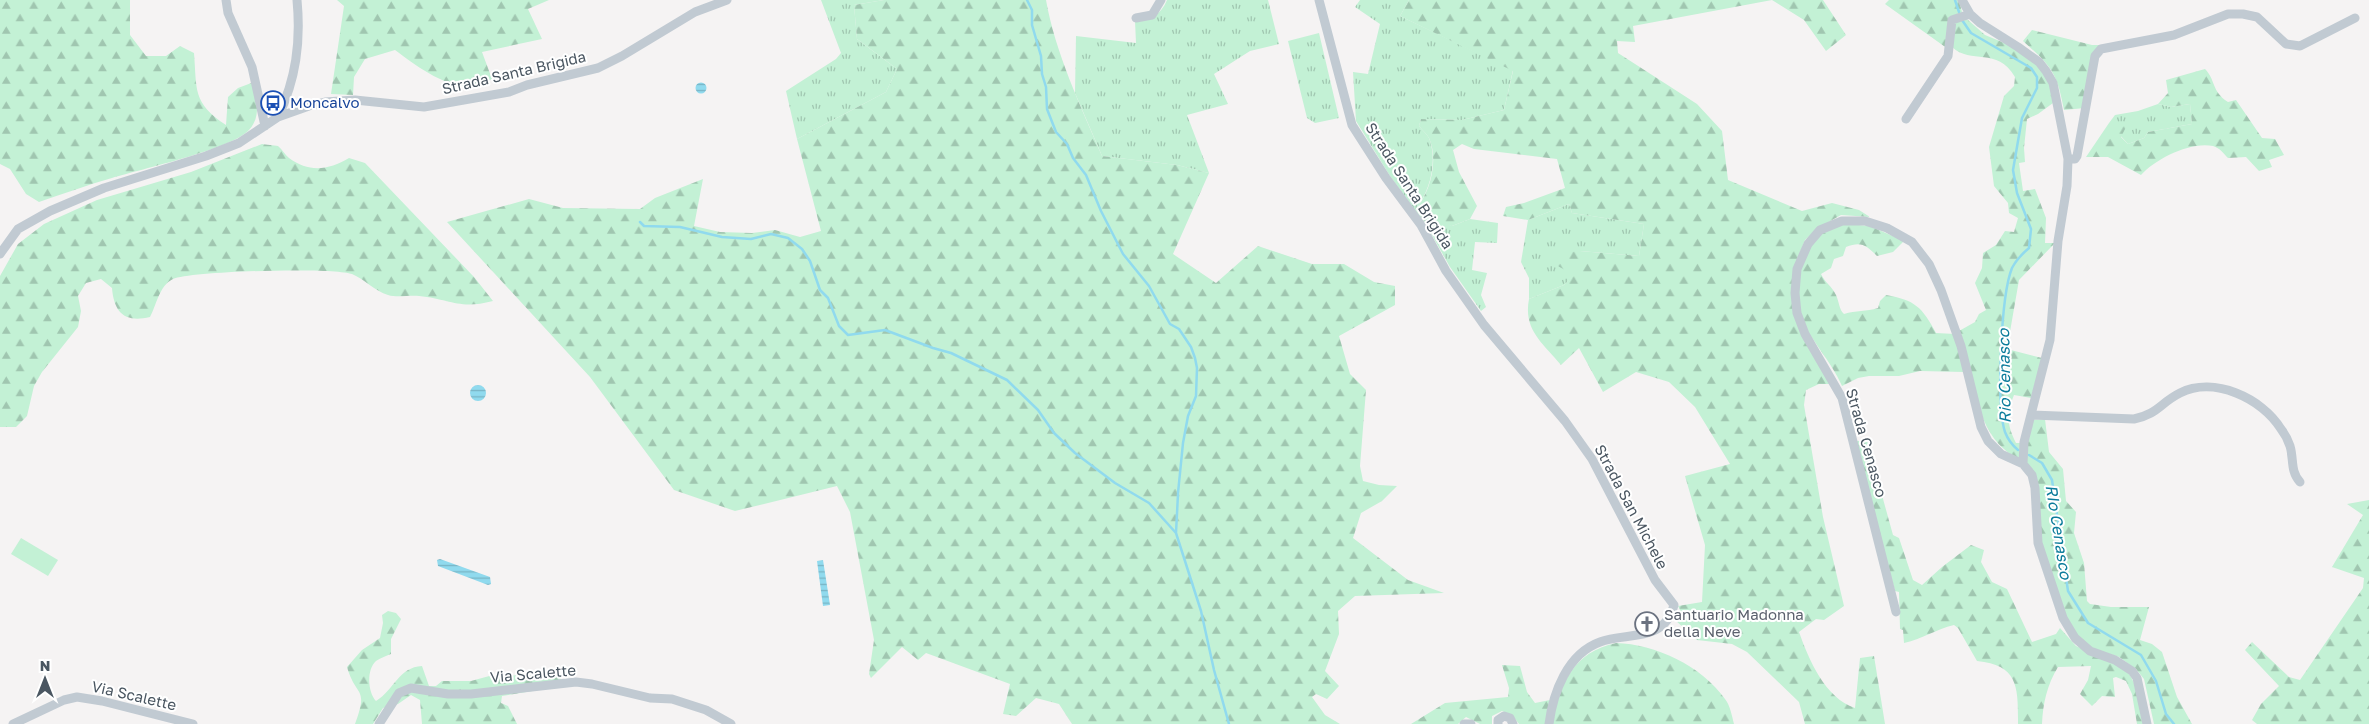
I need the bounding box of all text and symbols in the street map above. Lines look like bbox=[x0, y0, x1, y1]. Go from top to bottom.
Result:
street label: Strada Santa Brigida bbox=[440, 47, 587, 97]
bus stop icon: Moncalvo bbox=[260, 90, 286, 116]
place label: Moncalvo bbox=[290, 93, 359, 111]
street label: Strada Santa Brigida bbox=[1362, 119, 1457, 252]
water label: Rio Cenasco bbox=[1993, 327, 2015, 423]
street label: Strada Cenasco bbox=[1843, 386, 1891, 499]
street label: Strada San Michele bbox=[1591, 441, 1672, 572]
water label: RIo Cenasco bbox=[2042, 483, 2077, 582]
place label: Santuario Madonna della Neve bbox=[1664, 605, 1804, 640]
church icon: Santuario Madonna della Neve bbox=[1634, 611, 1660, 637]
north arrow bbox=[20, 654, 70, 704]
text: N bbox=[40, 657, 50, 674]
street label: Via Scalette bbox=[489, 660, 577, 686]
street label: Via Scalette bbox=[90, 677, 179, 714]

